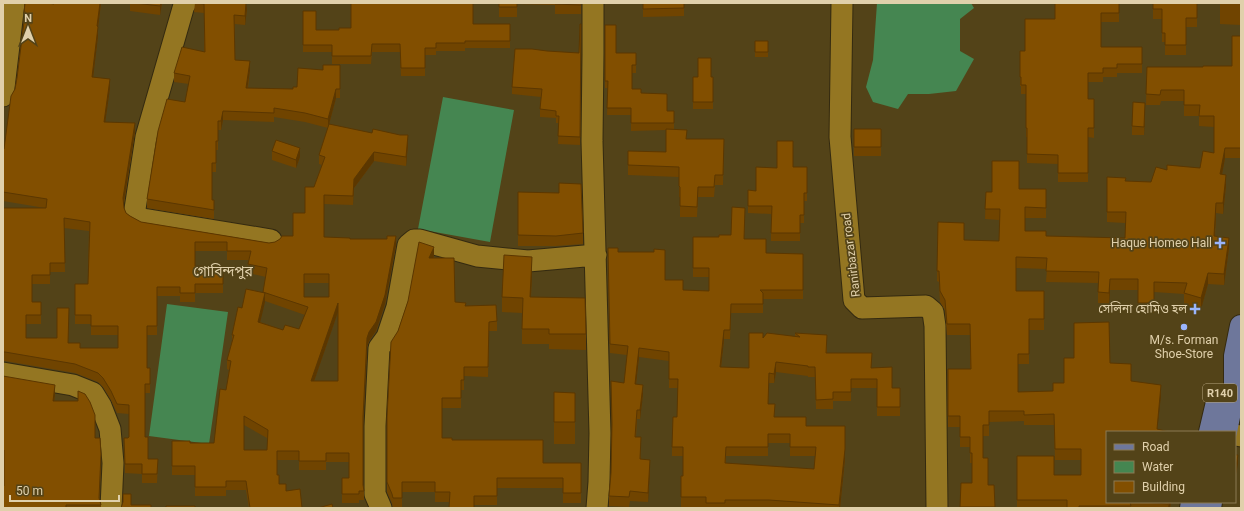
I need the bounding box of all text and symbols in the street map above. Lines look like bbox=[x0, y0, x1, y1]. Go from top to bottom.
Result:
north arrow bbox=[8, 8, 48, 48]
text: N bbox=[24, 12, 32, 25]
street label: Ranirbazar road bbox=[839, 212, 863, 298]
place label: Haque Homeo Hall bbox=[1111, 236, 1212, 250]
marker: Haque Homeo Hall bbox=[1215, 238, 1225, 248]
district label: গোবিন্দপুর bbox=[193, 263, 253, 280]
place label: সেলিনা হোমিও হল bbox=[1098, 301, 1187, 316]
marker: সেলিনা হোমিও হল bbox=[1190, 304, 1200, 314]
marker: M/s. Forman Shoe-Store bbox=[1179, 322, 1189, 332]
place label: M/s. Forman Shoe-Store bbox=[1150, 333, 1218, 361]
road number: R140 bbox=[1203, 384, 1237, 402]
legend bbox=[1106, 431, 1236, 503]
text: Road bbox=[1142, 440, 1170, 454]
text: Water bbox=[1142, 460, 1173, 474]
scale bar bbox=[10, 477, 119, 503]
text: Building bbox=[1142, 480, 1185, 494]
text: 50 m bbox=[16, 484, 43, 498]

